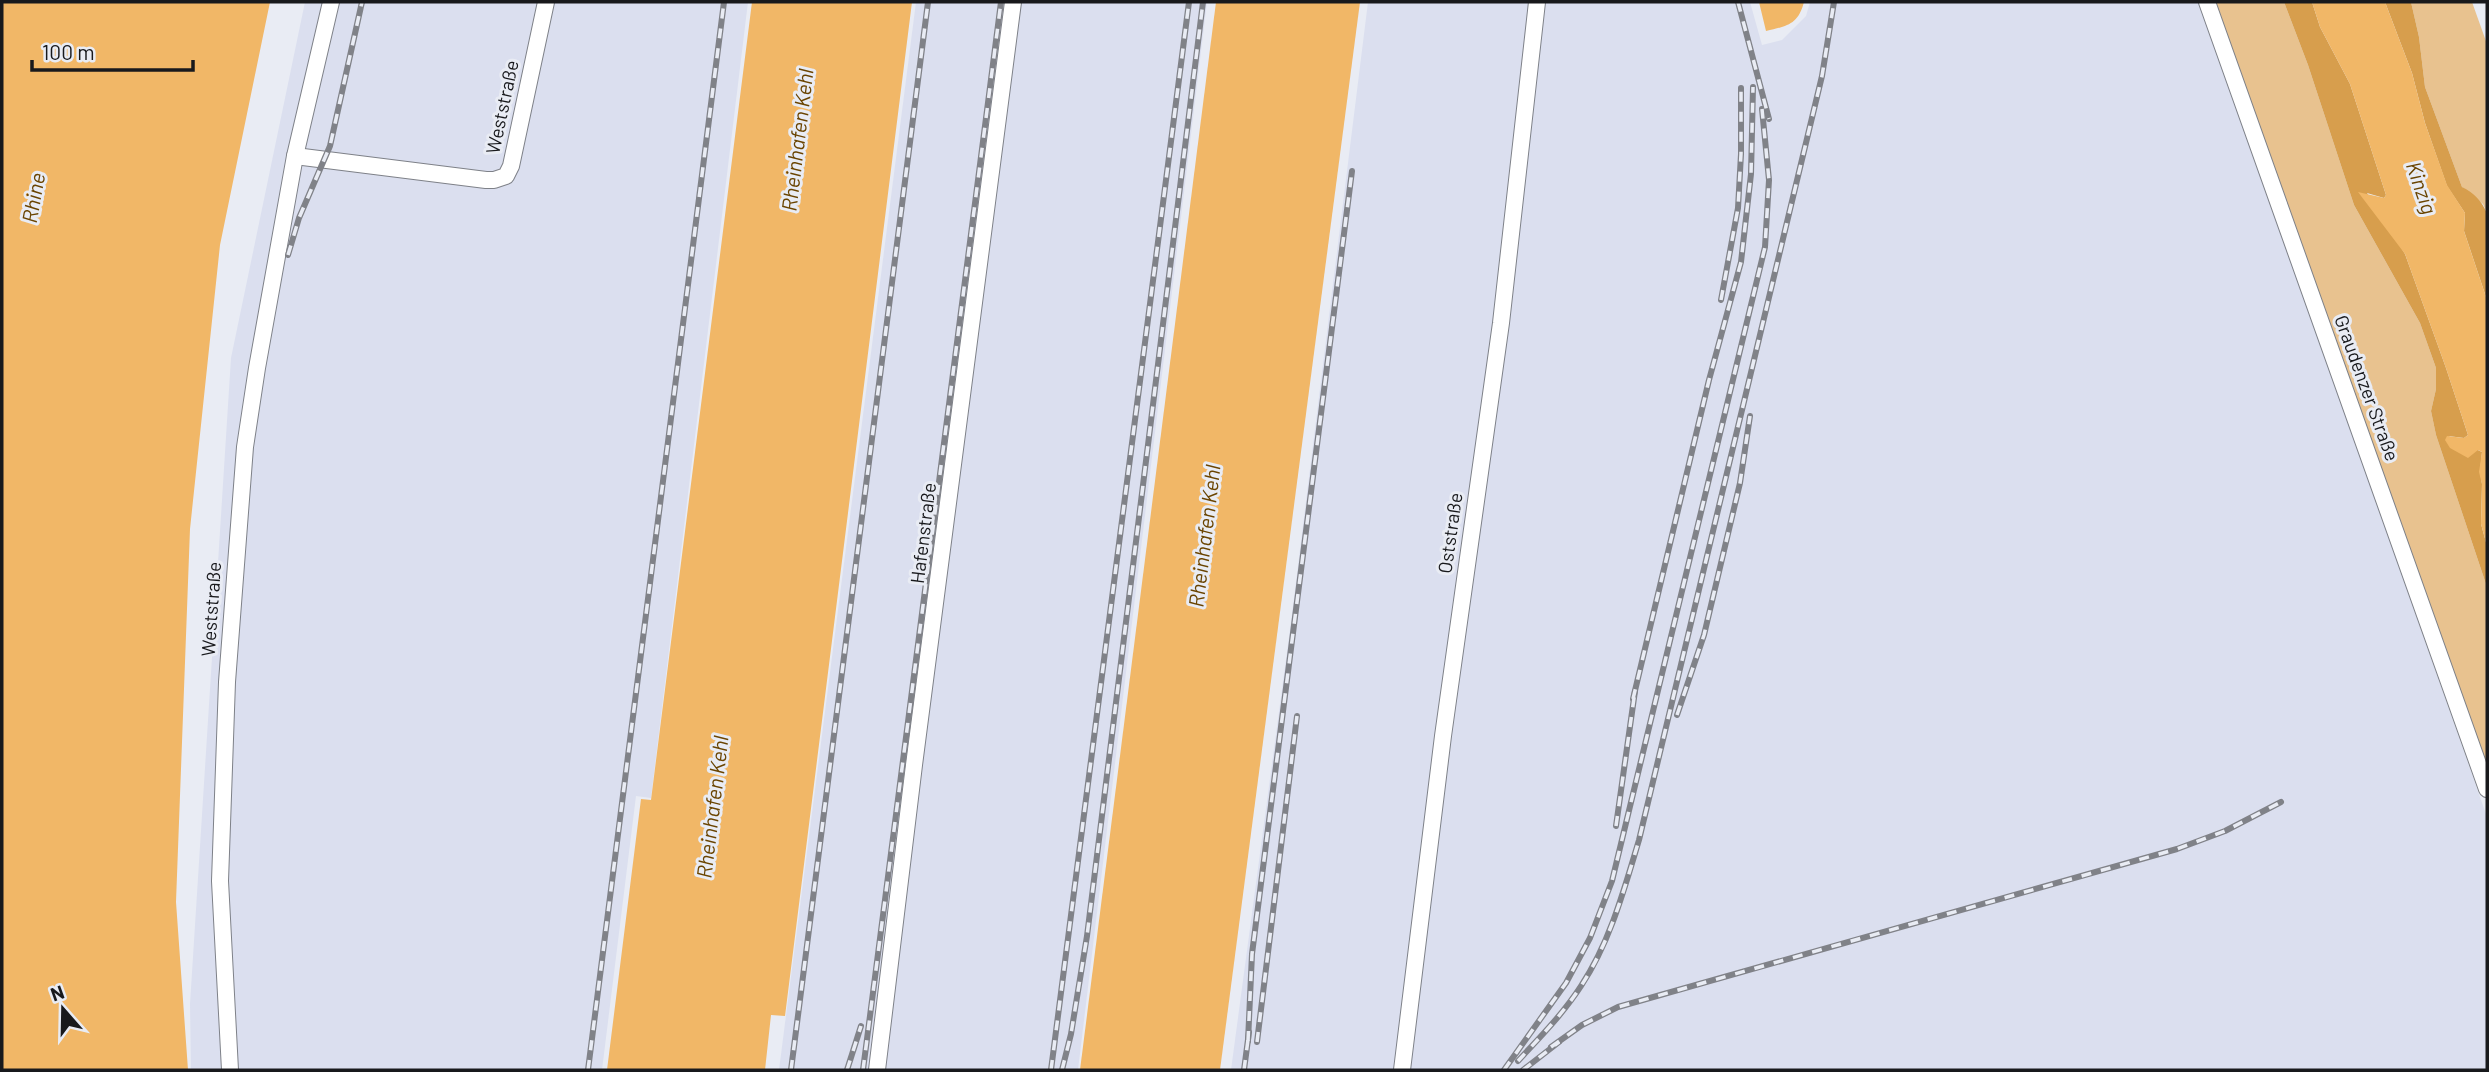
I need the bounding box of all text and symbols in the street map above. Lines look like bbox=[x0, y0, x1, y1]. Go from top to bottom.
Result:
scale bar bbox=[32, 28, 192, 72]
text: 100 m bbox=[42, 39, 95, 64]
street label: Weststraße bbox=[480, 58, 523, 156]
water label: Rheinhafen Kehl bbox=[775, 67, 818, 212]
water label: Kinzig bbox=[2402, 158, 2443, 217]
water label: Rhine bbox=[16, 171, 49, 225]
street label: Graudenzer Straße bbox=[2330, 312, 2405, 464]
water label: Rheinhafen Kehl bbox=[1182, 463, 1225, 608]
street label: Hafenstraße bbox=[905, 481, 940, 585]
street label: Oststraße bbox=[1432, 491, 1467, 575]
street label: Weststraße bbox=[196, 561, 225, 657]
water label: Rheinhafen Kehl bbox=[690, 734, 733, 879]
north arrow bbox=[28, 974, 98, 1044]
text: N bbox=[47, 980, 67, 1006]

